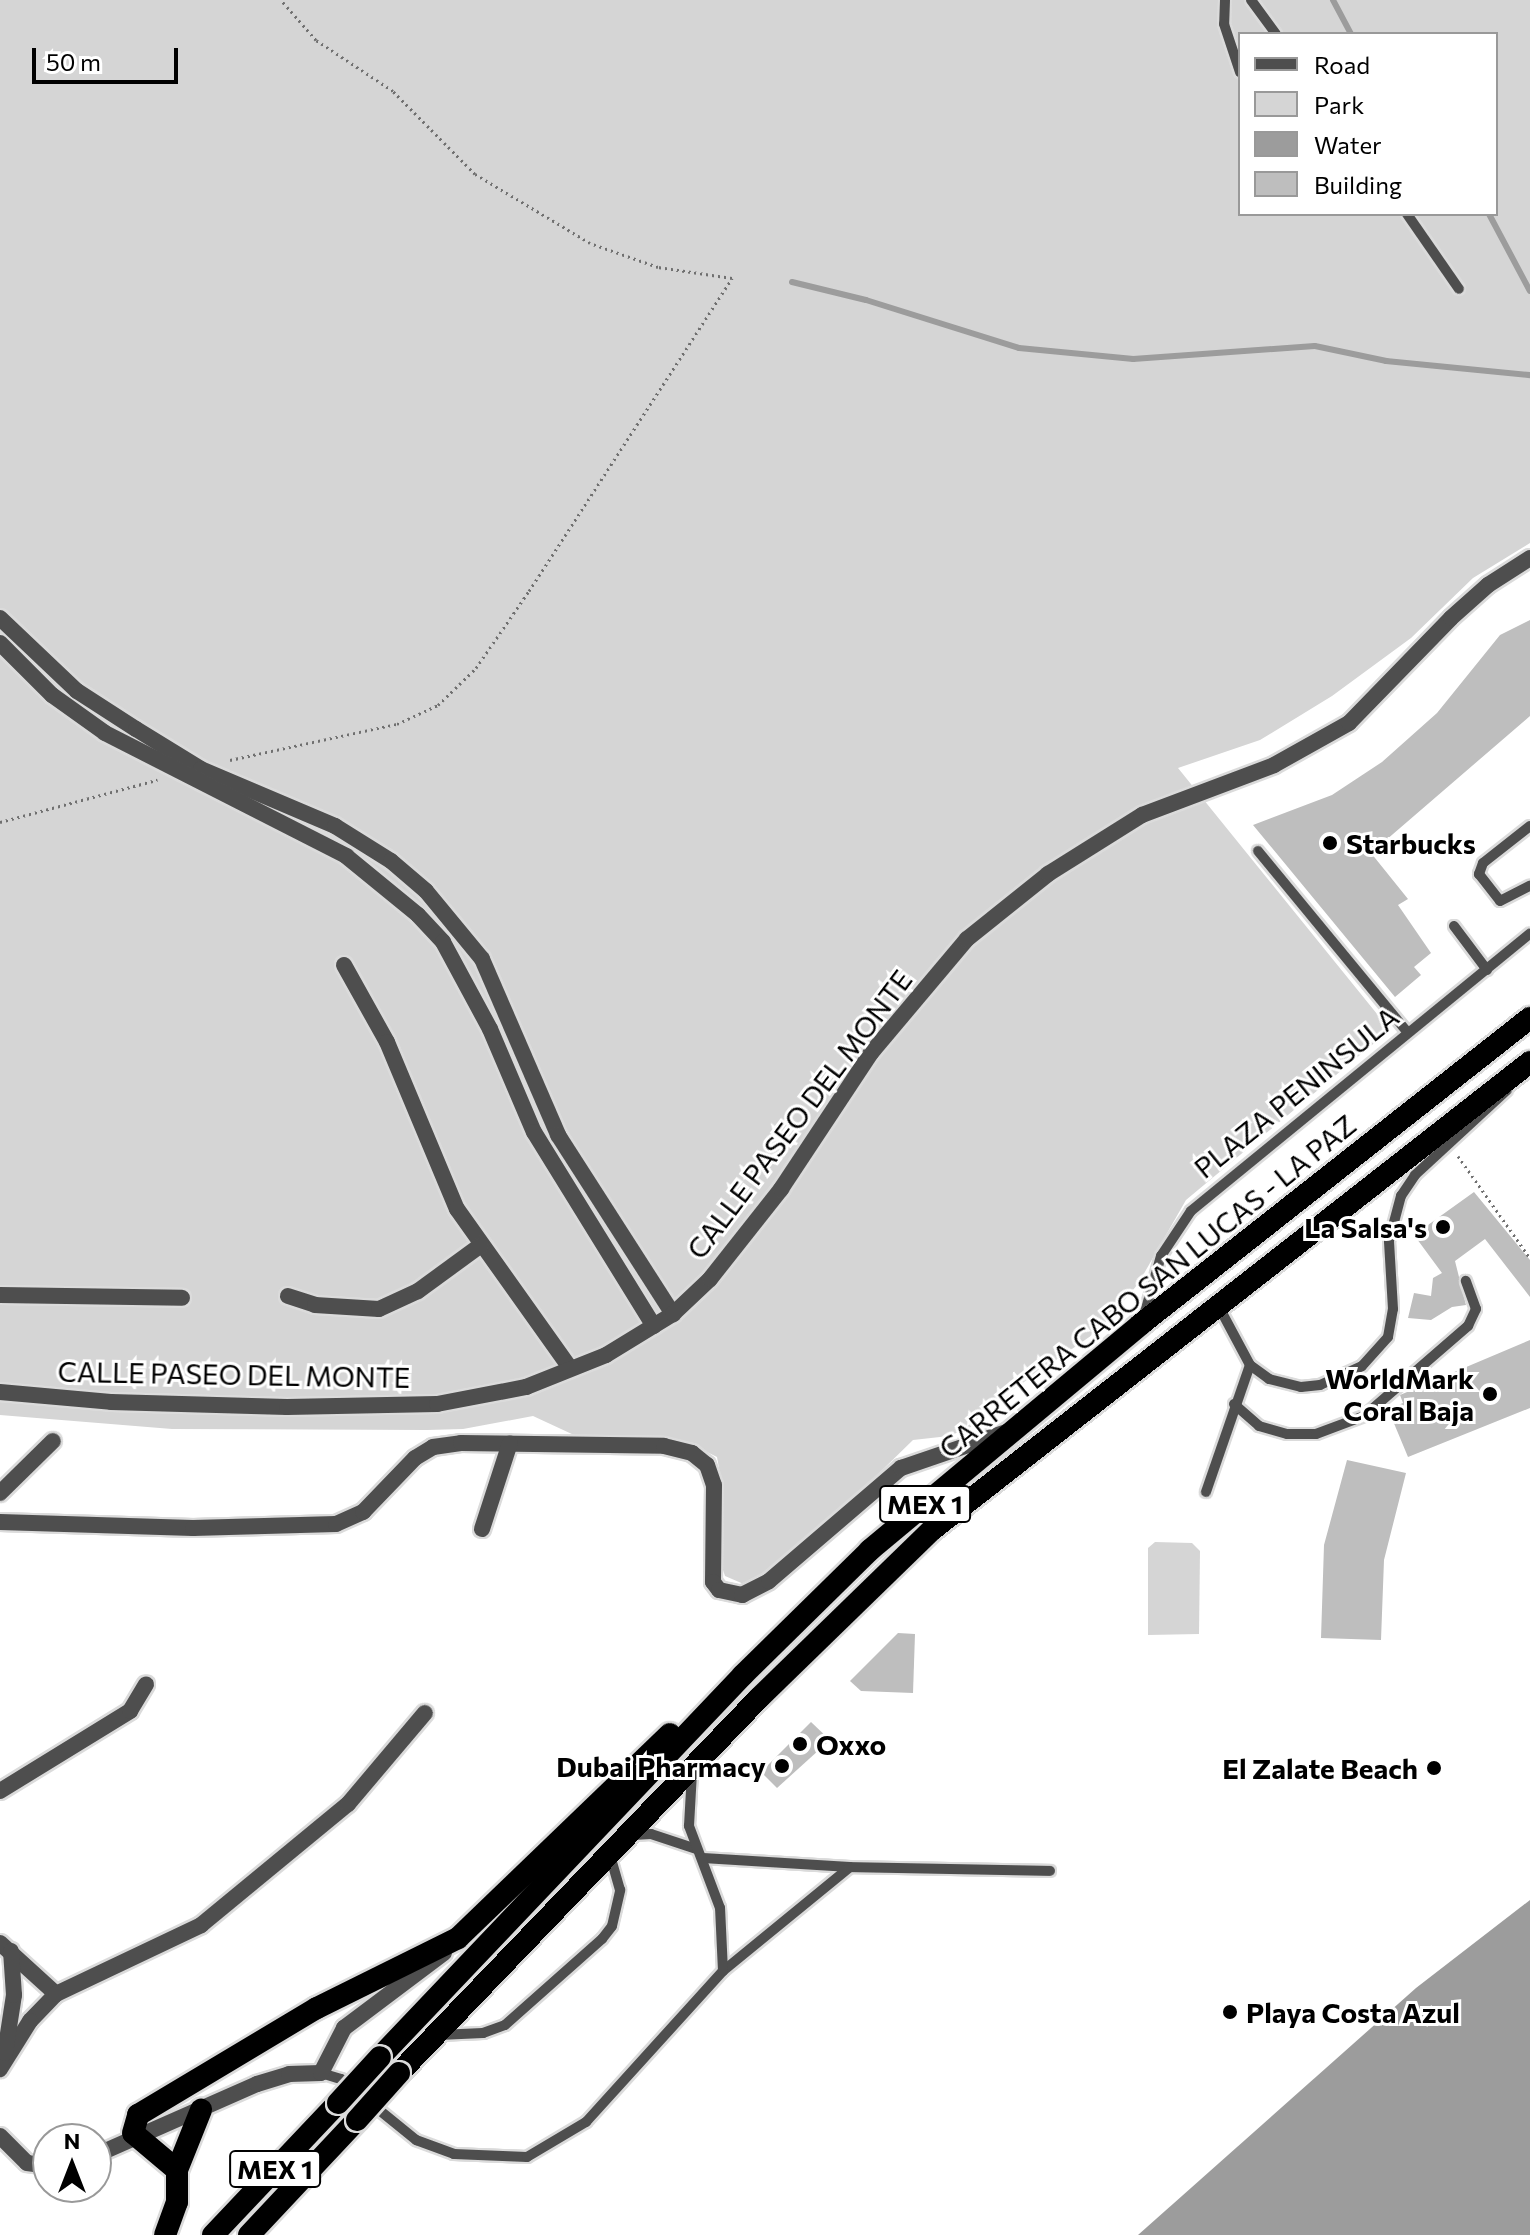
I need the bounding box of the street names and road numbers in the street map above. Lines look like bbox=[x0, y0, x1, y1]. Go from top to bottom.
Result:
street label: CALLE PASEO DEL MONTE bbox=[679, 963, 919, 1265]
street label: PLAZA PENINSULA bbox=[1187, 999, 1405, 1185]
street label: CARRETERA CABO SAN LUCAS - LA PAZ bbox=[932, 1107, 1362, 1465]
street label: CALLE PASEO DEL MONTE bbox=[57, 1354, 411, 1394]
road number: MEX 1 bbox=[879, 1482, 971, 1526]
road number: MEX 1 bbox=[229, 2147, 321, 2191]

